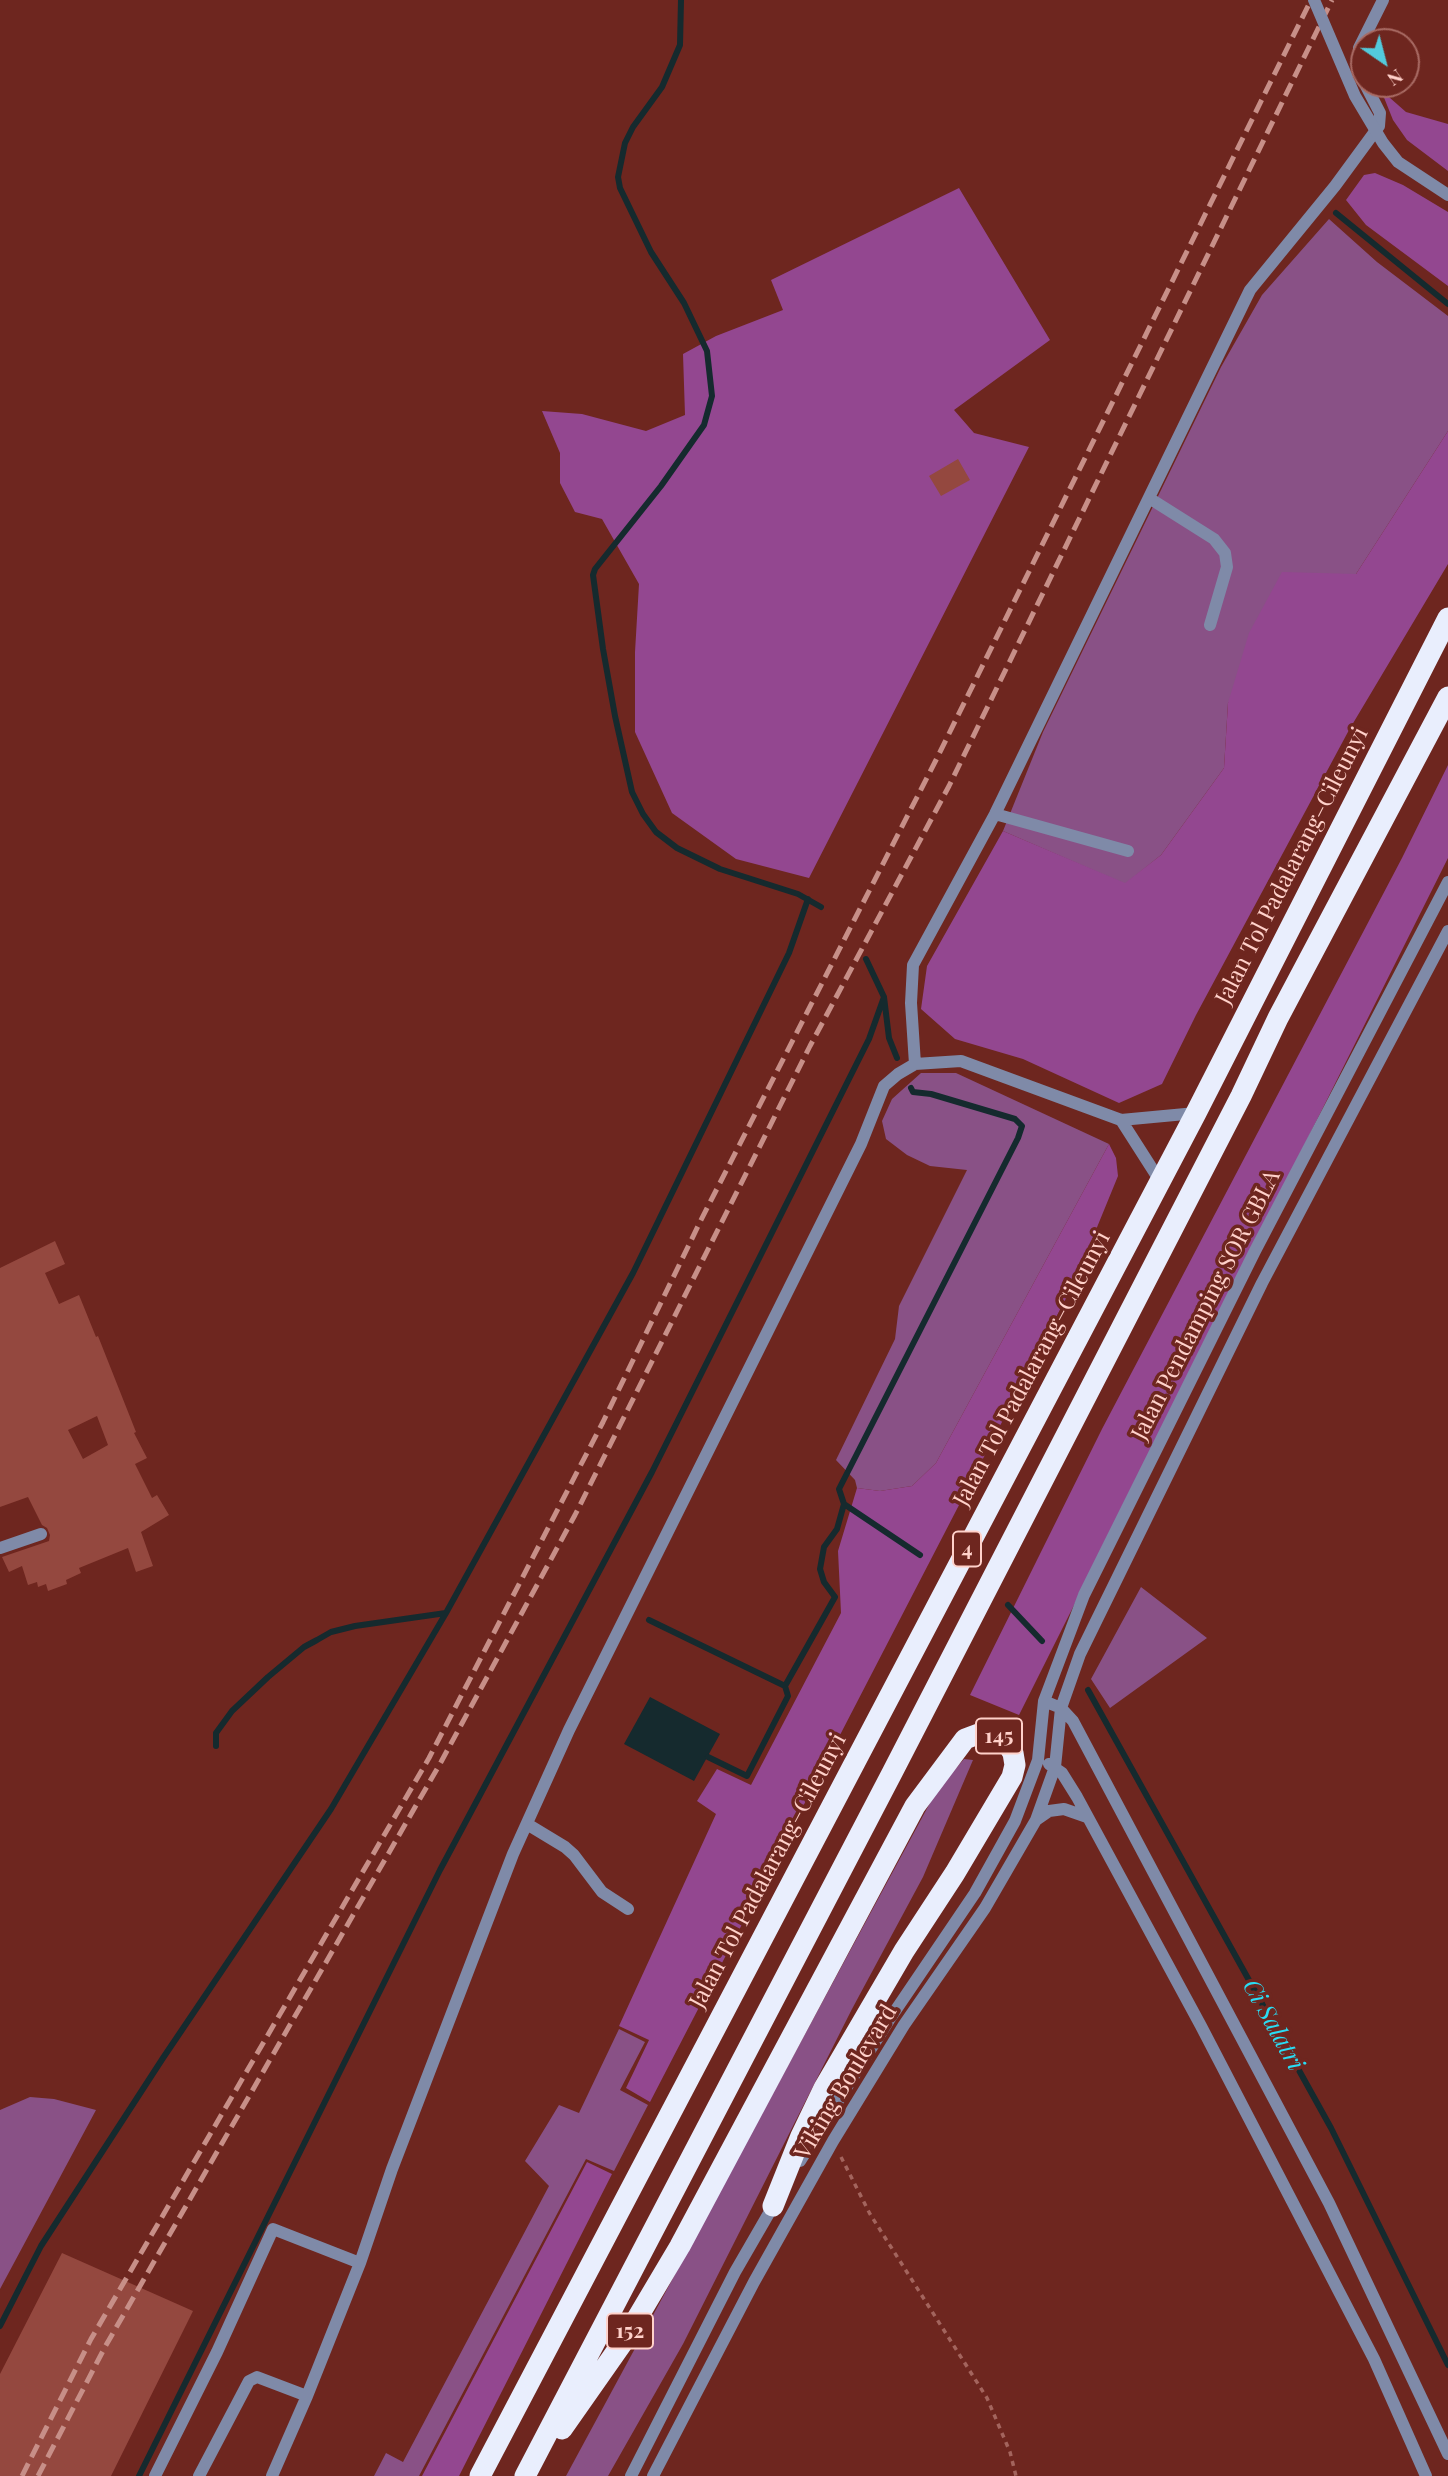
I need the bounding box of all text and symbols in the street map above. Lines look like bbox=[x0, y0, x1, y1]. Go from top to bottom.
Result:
north arrow bbox=[1350, 28, 1420, 98]
text: N bbox=[1383, 64, 1409, 93]
street label: Jalan Tol Padalarang–Cileunyi bbox=[1210, 723, 1374, 1009]
street label: Jalan Pendamping SOR GBLA bbox=[1126, 1165, 1286, 1445]
street label: Jalan Tol Padalarang–Cileunyi bbox=[948, 1227, 1116, 1511]
road number: 4 bbox=[953, 1532, 981, 1566]
road number: 145 bbox=[976, 1718, 1022, 1754]
street label: Jalan Tol Padalarang–Cileunyi bbox=[684, 1729, 852, 2013]
water label: Ci Salatri bbox=[1236, 1974, 1310, 2076]
street label: Viking Boulevard bbox=[789, 2000, 903, 2164]
road number: 152 bbox=[607, 2314, 653, 2348]

